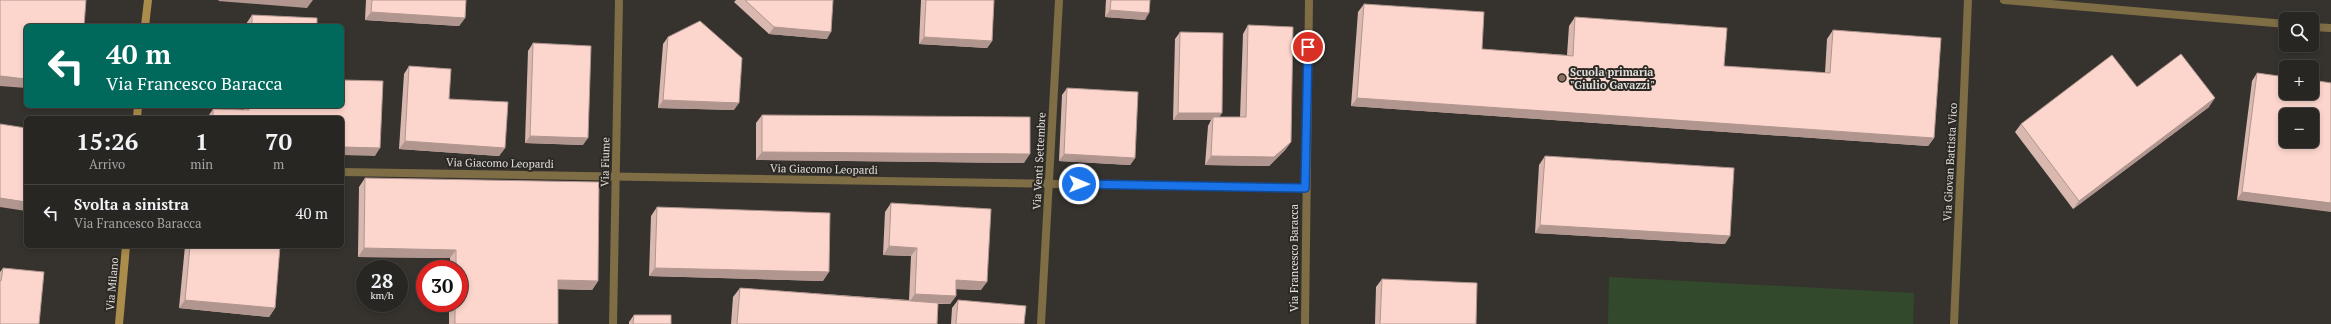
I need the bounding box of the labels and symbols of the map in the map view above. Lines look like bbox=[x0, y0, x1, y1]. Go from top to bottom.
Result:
pin bbox=[1291, 30, 1325, 64]
place label: Scuola primaria "Giulio Gavazzi" bbox=[1570, 65, 1655, 92]
marker: Scuola primaria "Giulio Gavazzi" bbox=[1557, 73, 1567, 83]
street label: Via Giovan Battista Vico bbox=[1940, 102, 1960, 222]
street label: Via Venti Settembre bbox=[1029, 111, 1049, 210]
street label: Via Fiume bbox=[598, 137, 612, 187]
street label: Via Giacomo Leopardi bbox=[446, 155, 554, 171]
street label: Via Giacomo Leopardi bbox=[770, 161, 878, 177]
position arrow bbox=[1058, 163, 1100, 205]
street label: Via Francesco Baracca bbox=[1287, 204, 1301, 312]
street label: Via Milano bbox=[103, 257, 121, 311]
speed limit sign: 30 bbox=[416, 260, 468, 312]

